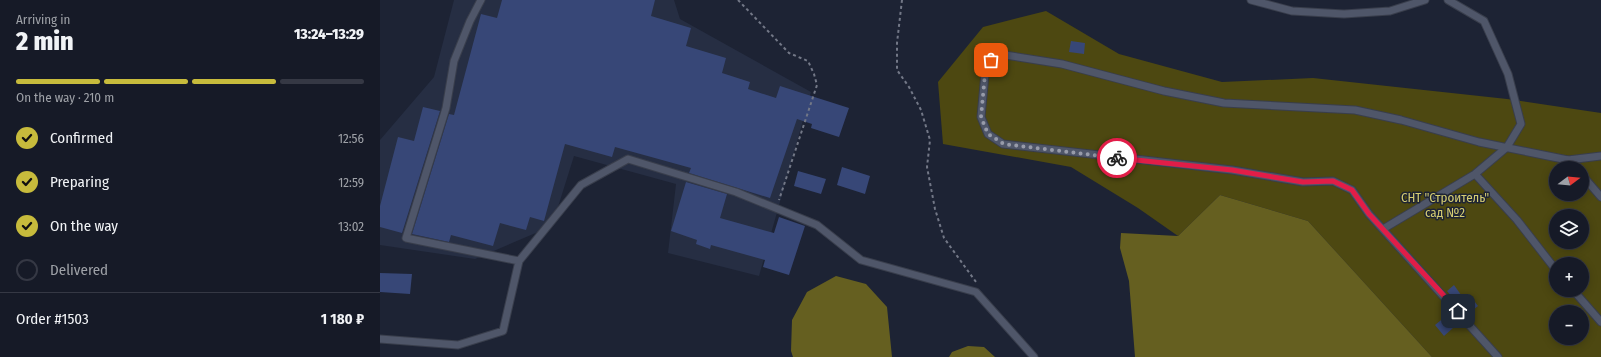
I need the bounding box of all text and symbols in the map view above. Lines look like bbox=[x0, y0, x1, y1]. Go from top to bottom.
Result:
text: Arriving in bbox=[16, 12, 70, 27]
text: 13:24–13:29 bbox=[294, 25, 364, 43]
text: 2 min bbox=[16, 26, 74, 57]
pin bbox=[974, 43, 1008, 77]
icon: bag bbox=[980, 49, 1002, 71]
text: On the way · 210 m bbox=[16, 90, 114, 105]
icon: check bbox=[16, 127, 38, 149]
text: Confirmed bbox=[50, 129, 113, 147]
text: 12:56 bbox=[338, 131, 364, 146]
courier bbox=[1097, 138, 1137, 178]
icon: bike bbox=[1106, 147, 1128, 169]
north arrow bbox=[1549, 161, 1589, 201]
map controls bbox=[1549, 161, 1589, 345]
icon: check bbox=[16, 171, 38, 193]
text: Preparing bbox=[50, 173, 109, 191]
text: 12:59 bbox=[338, 175, 364, 190]
park label: СНТ "Строитель" сад №2 bbox=[1401, 190, 1489, 220]
button: layers bbox=[1549, 209, 1589, 249]
icon: check bbox=[16, 215, 38, 237]
text: On the way bbox=[50, 217, 118, 235]
text: 13:02 bbox=[338, 219, 364, 234]
button: + bbox=[1549, 257, 1589, 297]
text: Delivered bbox=[50, 261, 108, 279]
pin bbox=[1441, 294, 1475, 328]
icon: home bbox=[1447, 300, 1469, 322]
button: − bbox=[1549, 305, 1589, 345]
text: Order #1503 bbox=[16, 310, 89, 328]
text: 1 180 ₽ bbox=[321, 310, 364, 328]

